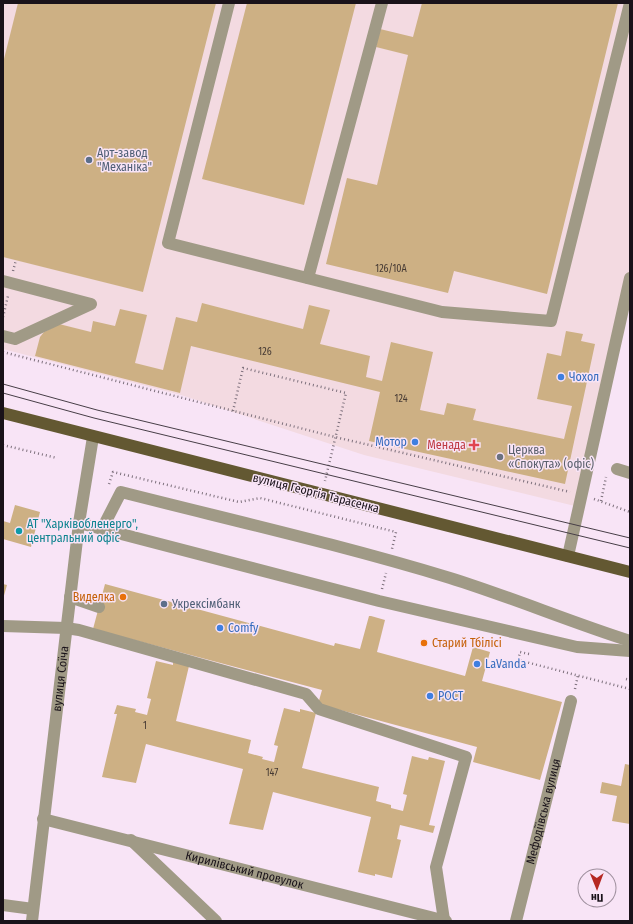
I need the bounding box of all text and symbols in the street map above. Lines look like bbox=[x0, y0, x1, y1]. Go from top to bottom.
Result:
place label: Арт-завод "Механіка" bbox=[97, 146, 152, 174]
marker: Арт-завод "Механіка" bbox=[84, 155, 94, 165]
house number: 126/10A bbox=[375, 263, 407, 275]
house number: 126 bbox=[258, 346, 272, 358]
place label: Чохол bbox=[569, 370, 599, 384]
marker: Чохол bbox=[556, 372, 566, 382]
house number: 124 bbox=[395, 393, 408, 405]
place label: Мотор bbox=[375, 435, 407, 449]
marker: Мотор bbox=[410, 437, 420, 447]
place label: Менада bbox=[427, 438, 466, 452]
marker: Менада bbox=[469, 440, 479, 450]
place label: Церква «Спокута» (офіс) bbox=[508, 443, 594, 471]
marker: Церква «Спокута» (офіс) bbox=[495, 452, 505, 462]
street label: вулиця Георгія Тарасенка bbox=[251, 471, 381, 516]
place label: АТ "Харківобленерго", центральний офіс bbox=[27, 517, 138, 545]
marker: АТ "Харківобленерго", центральний офіс bbox=[14, 526, 24, 536]
place label: Виделка bbox=[73, 590, 115, 604]
marker: Виделка bbox=[118, 592, 128, 602]
place label: Укрексімбанк bbox=[171, 597, 241, 611]
marker: Укрексімбанк bbox=[159, 599, 169, 609]
place label: Comfy bbox=[228, 621, 259, 635]
marker: Comfy bbox=[215, 623, 225, 633]
place label: Старий Тбілісі bbox=[432, 636, 502, 650]
marker: Старий Тбілісі bbox=[419, 638, 429, 648]
street label: вулиця Соїча bbox=[50, 645, 71, 712]
place label: LaVanda bbox=[485, 657, 526, 671]
marker: LaVanda bbox=[472, 659, 482, 669]
place label: РОСТ bbox=[438, 689, 464, 703]
marker: РОСТ bbox=[425, 691, 435, 701]
house number: 1 bbox=[143, 720, 147, 732]
street label: Мефодіївська вулиця bbox=[523, 757, 563, 866]
house number: 147 bbox=[266, 767, 278, 779]
street label: Кирилівський провулок bbox=[184, 848, 306, 892]
north arrow bbox=[577, 868, 617, 908]
text: Пн bbox=[591, 891, 604, 904]

